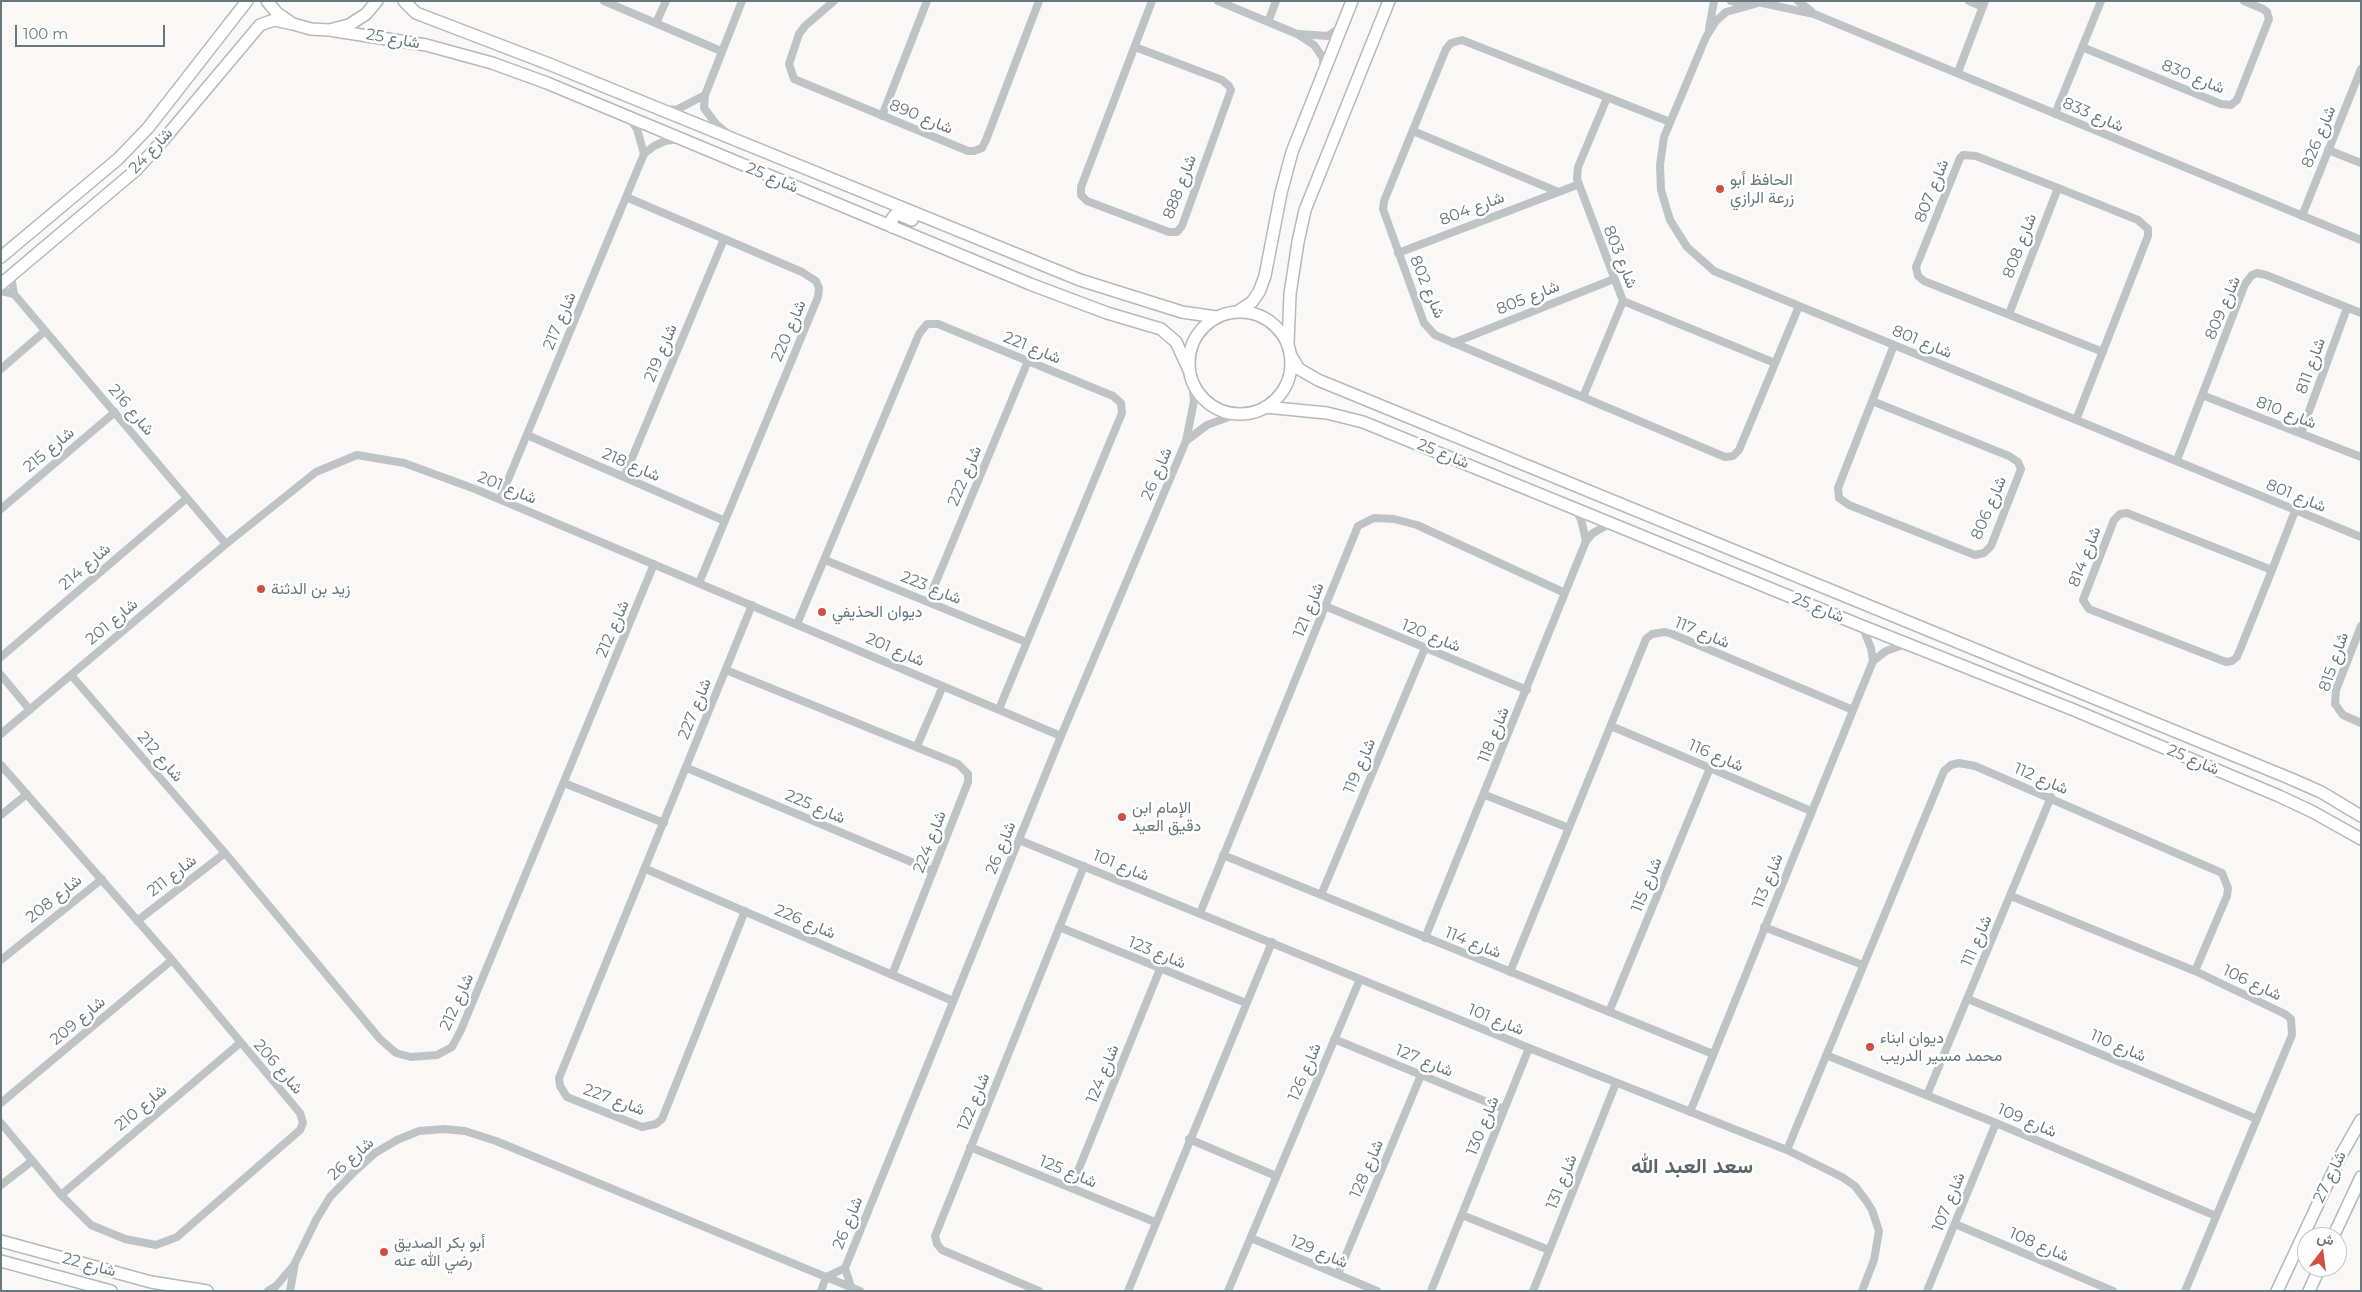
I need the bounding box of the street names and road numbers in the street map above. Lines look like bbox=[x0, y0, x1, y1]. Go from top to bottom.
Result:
street label: شارع 25 bbox=[364, 25, 422, 53]
street label: شارع 830 bbox=[2159, 56, 2227, 98]
street label: شارع 833 bbox=[2060, 94, 2126, 136]
street label: شارع 890 bbox=[886, 96, 956, 138]
street label: شارع 826 bbox=[2298, 103, 2340, 171]
street label: شارع 24 bbox=[125, 124, 177, 178]
street label: شارع 888 bbox=[1159, 152, 1201, 222]
street label: شارع 807 bbox=[1911, 157, 1953, 225]
street label: شارع 25 bbox=[743, 159, 801, 197]
street label: شارع 804 bbox=[1437, 188, 1507, 230]
street label: شارع 808 bbox=[1999, 211, 2041, 281]
street label: شارع 803 bbox=[1599, 223, 1641, 291]
street label: شارع 802 bbox=[1405, 253, 1449, 321]
street label: شارع 809 bbox=[2201, 273, 2245, 343]
street label: شارع 805 bbox=[1494, 277, 1562, 319]
street label: شارع 217 bbox=[539, 289, 581, 353]
street label: شارع 220 bbox=[767, 297, 811, 365]
street label: شارع 219 bbox=[640, 321, 682, 385]
street label: شارع 801 bbox=[1889, 321, 1955, 363]
street label: شارع 221 bbox=[1000, 328, 1064, 368]
street label: شارع 811 bbox=[2292, 335, 2330, 397]
street label: شارع 216 bbox=[104, 380, 158, 440]
street label: شارع 810 bbox=[2253, 393, 2319, 433]
street label: شارع 215 bbox=[20, 423, 78, 477]
street label: شارع 25 bbox=[1414, 435, 1472, 473]
street label: شارع 222 bbox=[944, 443, 986, 509]
street label: شارع 218 bbox=[599, 444, 663, 486]
street label: شارع 26 bbox=[1137, 445, 1177, 503]
street label: شارع 201 bbox=[475, 468, 539, 508]
street label: شارع 806 bbox=[1967, 473, 2011, 543]
street label: شارع 801 bbox=[2263, 475, 2329, 517]
street label: شارع 814 bbox=[2065, 524, 2105, 590]
street label: شارع 214 bbox=[55, 539, 115, 595]
street label: شارع 223 bbox=[898, 567, 964, 609]
street label: شارع 121 bbox=[1289, 580, 1329, 640]
street label: شارع 25 bbox=[1789, 589, 1847, 627]
street label: شارع 201 bbox=[82, 595, 142, 649]
street label: شارع 212 bbox=[592, 597, 634, 661]
street label: شارع 117 bbox=[1672, 613, 1732, 653]
street label: شارع 120 bbox=[1399, 616, 1463, 656]
street label: شارع 201 bbox=[863, 629, 927, 671]
street label: شارع 815 bbox=[2315, 630, 2353, 694]
street label: شارع 227 bbox=[674, 676, 716, 742]
street label: شارع 118 bbox=[1474, 704, 1514, 766]
street label: شارع 212 bbox=[133, 728, 187, 786]
street label: شارع 119 bbox=[1340, 736, 1380, 796]
street label: شارع 116 bbox=[1686, 736, 1746, 776]
street label: شارع 25 bbox=[2164, 741, 2222, 779]
street label: شارع 112 bbox=[2011, 759, 2071, 799]
street label: شارع 225 bbox=[782, 786, 848, 828]
street label: شارع 224 bbox=[909, 808, 951, 876]
street label: شارع 26 bbox=[982, 819, 1020, 877]
street label: شارع 101 bbox=[1090, 846, 1152, 886]
street label: شارع 211 bbox=[144, 851, 200, 901]
street label: شارع 113 bbox=[1748, 851, 1788, 911]
street label: شارع 115 bbox=[1627, 855, 1667, 915]
street label: شارع 208 bbox=[22, 871, 86, 927]
street label: شارع 226 bbox=[772, 901, 838, 943]
street label: شارع 111 bbox=[1958, 913, 1996, 969]
street label: شارع 114 bbox=[1442, 923, 1504, 963]
street label: شارع 123 bbox=[1125, 933, 1189, 973]
street label: شارع 106 bbox=[2220, 961, 2284, 1005]
street label: شارع 212 bbox=[436, 971, 478, 1033]
street label: شارع 209 bbox=[47, 993, 109, 1049]
street label: شارع 101 bbox=[1465, 1000, 1527, 1040]
street label: شارع 110 bbox=[2087, 1026, 2149, 1066]
street label: شارع 206 bbox=[249, 1036, 307, 1098]
street label: شارع 126 bbox=[1284, 1040, 1326, 1104]
street label: شارع 127 bbox=[1392, 1041, 1456, 1081]
street label: شارع 124 bbox=[1083, 1042, 1123, 1106]
street label: شارع 122 bbox=[954, 1070, 994, 1134]
street label: شارع 227 bbox=[581, 1080, 647, 1120]
street label: شارع 210 bbox=[111, 1081, 171, 1135]
street label: شارع 130 bbox=[1463, 1094, 1503, 1158]
street label: شارع 109 bbox=[1994, 1100, 2060, 1142]
street label: شارع 26 bbox=[324, 1133, 378, 1185]
street label: شارع 128 bbox=[1346, 1137, 1388, 1201]
street label: شارع 27 bbox=[2309, 1148, 2351, 1206]
street label: شارع 125 bbox=[1036, 1152, 1100, 1192]
street label: شارع 131 bbox=[1542, 1152, 1582, 1212]
street label: شارع 107 bbox=[1928, 1170, 1970, 1234]
street label: شارع 26 bbox=[829, 1194, 867, 1252]
street label: شارع 108 bbox=[2006, 1224, 2072, 1266]
street label: شارع 129 bbox=[1287, 1231, 1351, 1273]
street label: شارع 22 bbox=[60, 1249, 118, 1281]

